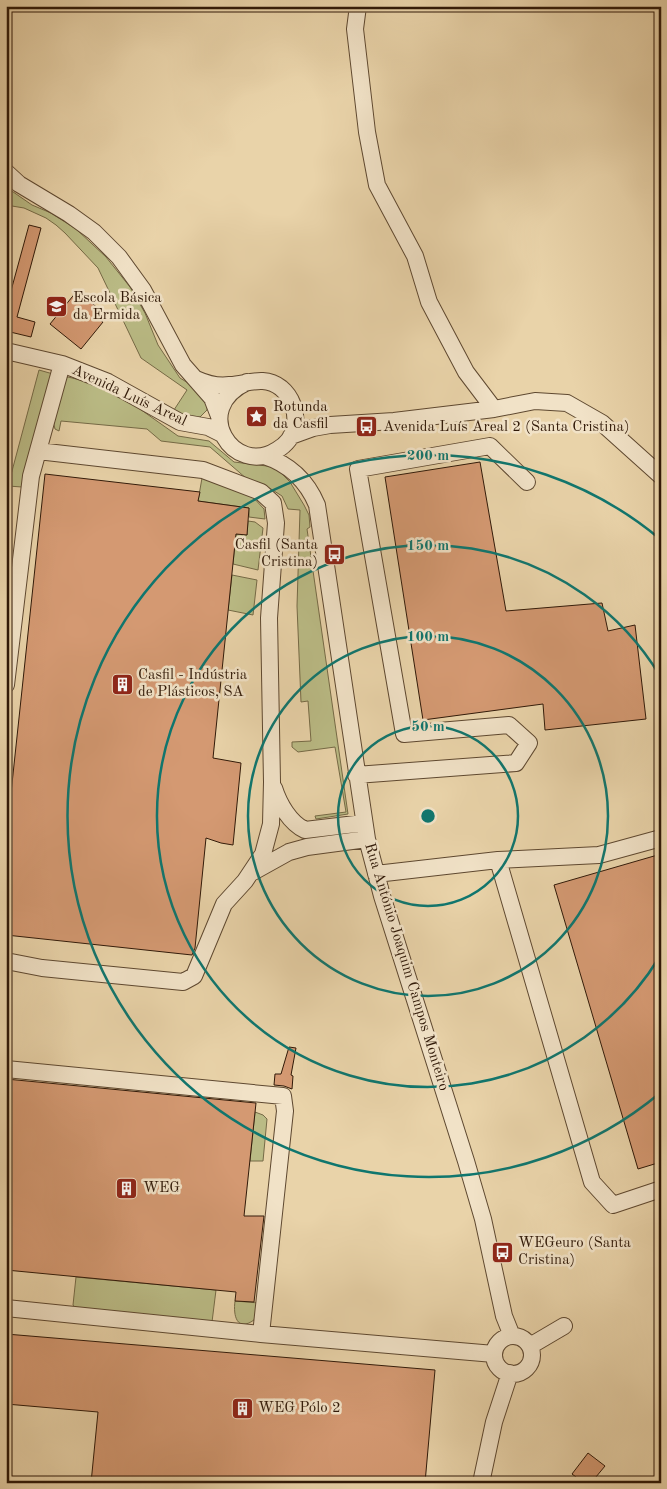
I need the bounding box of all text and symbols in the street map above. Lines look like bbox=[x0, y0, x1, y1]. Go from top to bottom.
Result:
place label: Escola Básica da Ermida bbox=[73, 291, 162, 323]
school or university icon: Escola Básica da Ermida bbox=[45, 295, 69, 319]
street label: Avenida Luís Areal bbox=[69, 363, 189, 429]
place label: Rotunda da Casfil bbox=[273, 400, 328, 432]
place icon: Rotunda da Casfil bbox=[245, 404, 269, 428]
bus stop icon: Avenida Luís Areal 2 (Santa Cristina) bbox=[355, 415, 379, 439]
place label: Avenida Luís Areal 2 (Santa Cristina) bbox=[383, 420, 629, 435]
text: 200 m bbox=[407, 449, 449, 464]
place label: Casfil (Santa Cristina) bbox=[235, 538, 319, 570]
text: 150 m bbox=[407, 539, 449, 554]
bus stop icon: Casfil (Santa Cristina) bbox=[322, 542, 346, 566]
text: 100 m bbox=[407, 630, 449, 645]
place label: Casfil - Indústria de Plásticos, SA bbox=[138, 668, 248, 700]
building icon: Casfil - Indústria de Plásticos, SA bbox=[110, 672, 134, 696]
text: 50 m bbox=[411, 720, 445, 735]
centre of rings bbox=[419, 807, 437, 825]
street label: Rua António Joaquim Campos Monteiro bbox=[361, 841, 451, 1093]
building icon: WEG bbox=[115, 1176, 139, 1200]
place label: WEG bbox=[143, 1181, 180, 1196]
place label: WEGeuro (Santa Cristina) bbox=[518, 1236, 631, 1268]
bus stop icon: WEGeuro (Santa Cristina) bbox=[490, 1240, 514, 1264]
building icon: WEG Pólo 2 bbox=[230, 1396, 254, 1420]
place label: WEG Pólo 2 bbox=[258, 1401, 341, 1416]

